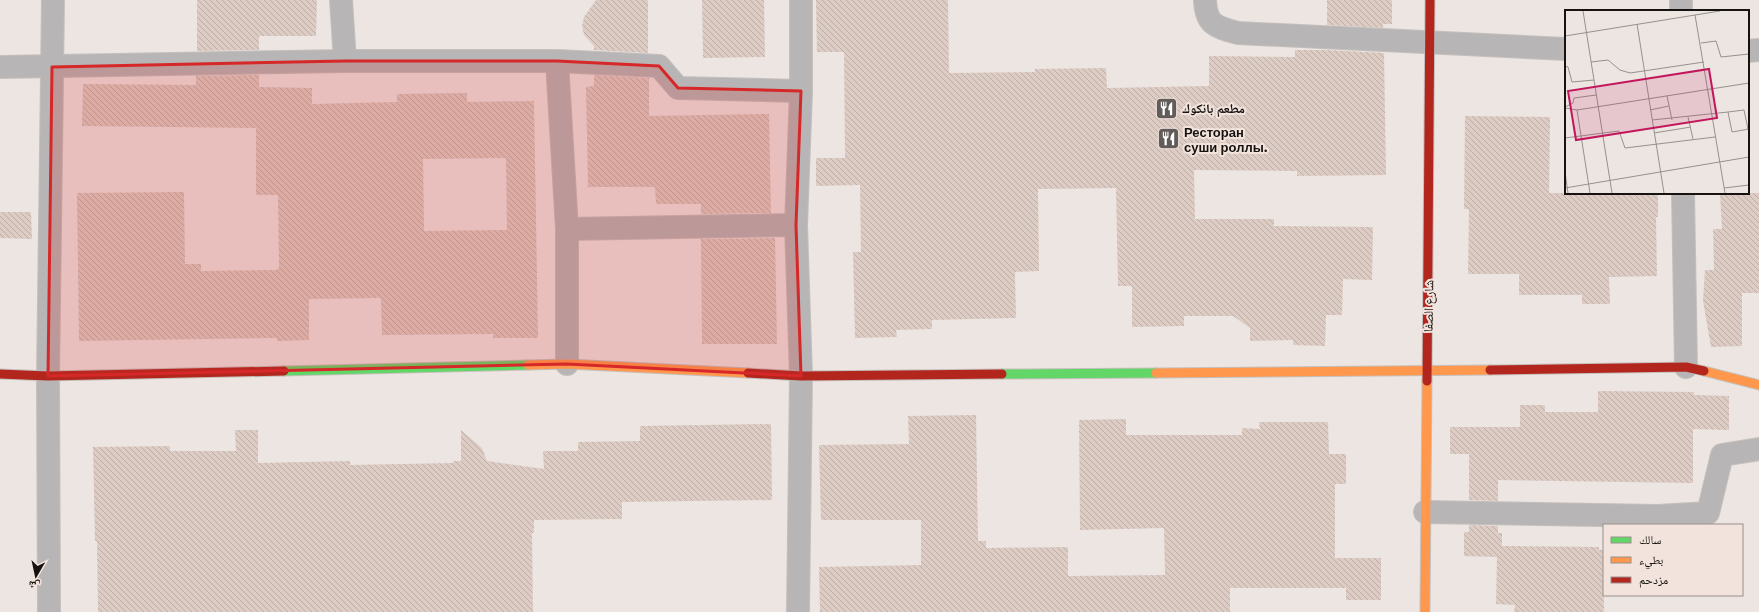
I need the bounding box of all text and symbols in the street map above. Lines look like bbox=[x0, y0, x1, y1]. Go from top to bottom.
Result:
inset map bbox=[1565, 10, 1749, 194]
restaurant icon: مطعم بانكوك bbox=[1153, 95, 1179, 121]
place label: مطعم بانكوك bbox=[1182, 100, 1245, 118]
place label: Ресторан суши роллы. bbox=[1184, 124, 1268, 156]
restaurant icon: Ресторан суши роллы. bbox=[1155, 126, 1181, 152]
street label: شارع الصفا bbox=[1420, 280, 1438, 332]
legend bbox=[1603, 524, 1743, 596]
text: سالك bbox=[1639, 532, 1661, 548]
text: بطيء bbox=[1639, 552, 1663, 570]
north arrow bbox=[16, 556, 56, 596]
text: مزدحم bbox=[1639, 572, 1668, 588]
text: ش bbox=[27, 577, 41, 594]

